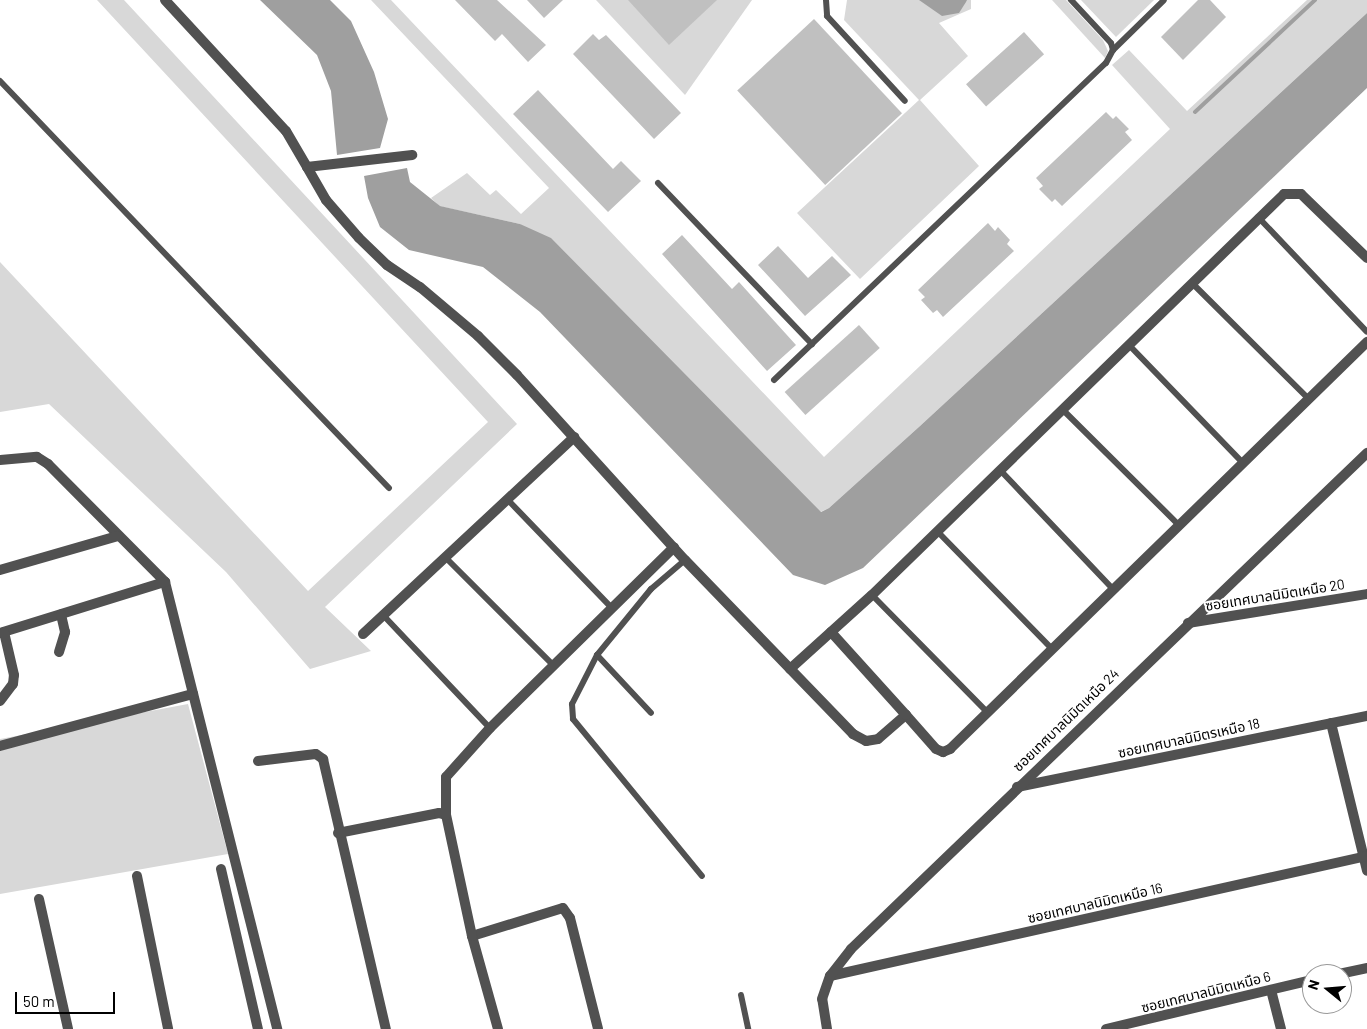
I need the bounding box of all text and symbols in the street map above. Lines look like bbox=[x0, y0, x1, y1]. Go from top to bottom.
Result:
street label: ซอยเทศบาลนิมิตเหนือ 20 bbox=[1204, 576, 1346, 614]
street label: ซอยเทศบาลนิมิตเหนือ 24 bbox=[1010, 665, 1122, 775]
street label: ซอยเทศบาลนิมิตรเหนือ 18 bbox=[1117, 715, 1261, 761]
street label: ซอยเทศบาลนิมิตเหนือ 16 bbox=[1026, 879, 1164, 927]
north arrow bbox=[1302, 964, 1352, 1014]
street label: ซอยเทศบาลนิมิตเหนือ 6 bbox=[1140, 968, 1272, 1016]
text: N bbox=[1304, 978, 1323, 992]
scale bar bbox=[18, 982, 118, 1014]
text: 50 m bbox=[23, 992, 55, 1010]

